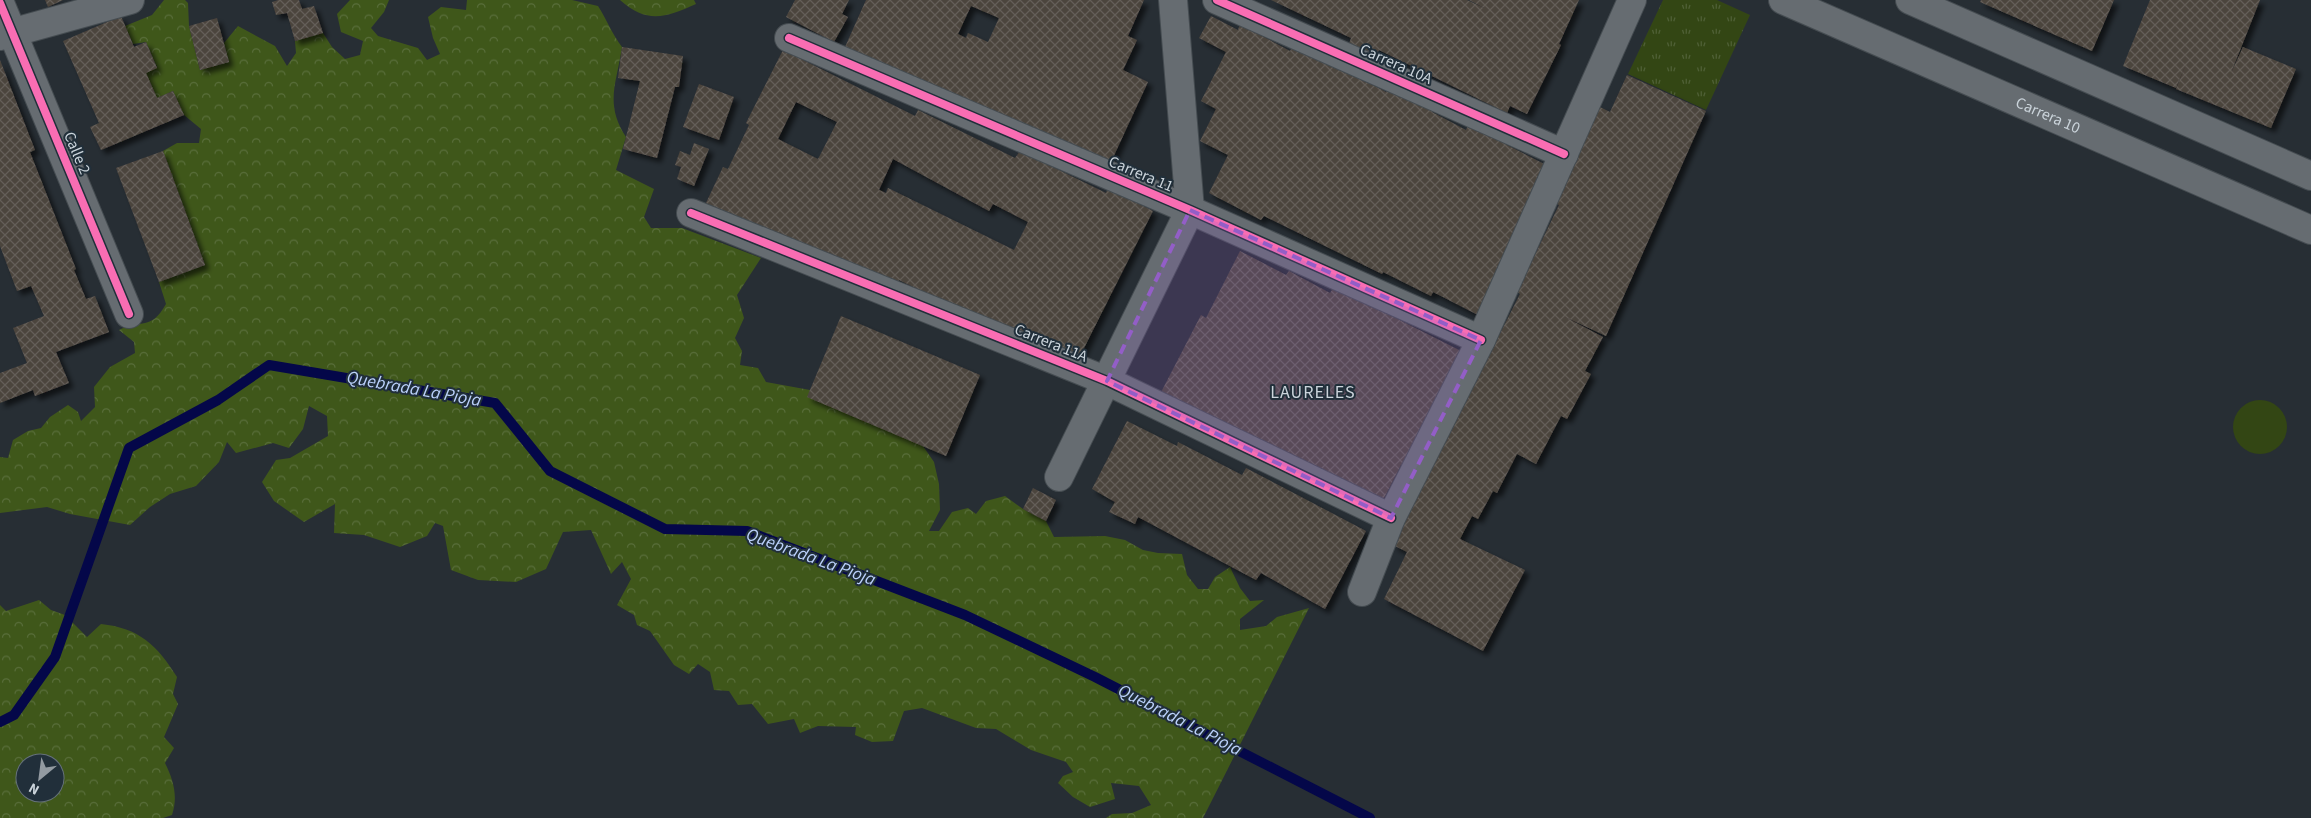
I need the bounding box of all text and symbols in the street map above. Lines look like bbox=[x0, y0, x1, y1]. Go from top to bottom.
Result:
street label: Carrera 10A bbox=[1356, 38, 1436, 90]
street label: Carrera 10 bbox=[2012, 92, 2084, 139]
street label: Calle 2 bbox=[58, 128, 96, 178]
street label: Carrera 11 bbox=[1105, 151, 1177, 198]
street label: Carrera 11A bbox=[1011, 318, 1091, 368]
water label: Quebrada La Pioja bbox=[345, 365, 484, 413]
district label: LAURELES bbox=[1270, 380, 1356, 405]
water label: Quebrada La Pioja bbox=[743, 522, 880, 592]
water label: Quebrada La Pioja bbox=[1114, 678, 1247, 762]
north arrow bbox=[15, 753, 65, 803]
text: N bbox=[25, 777, 43, 799]

